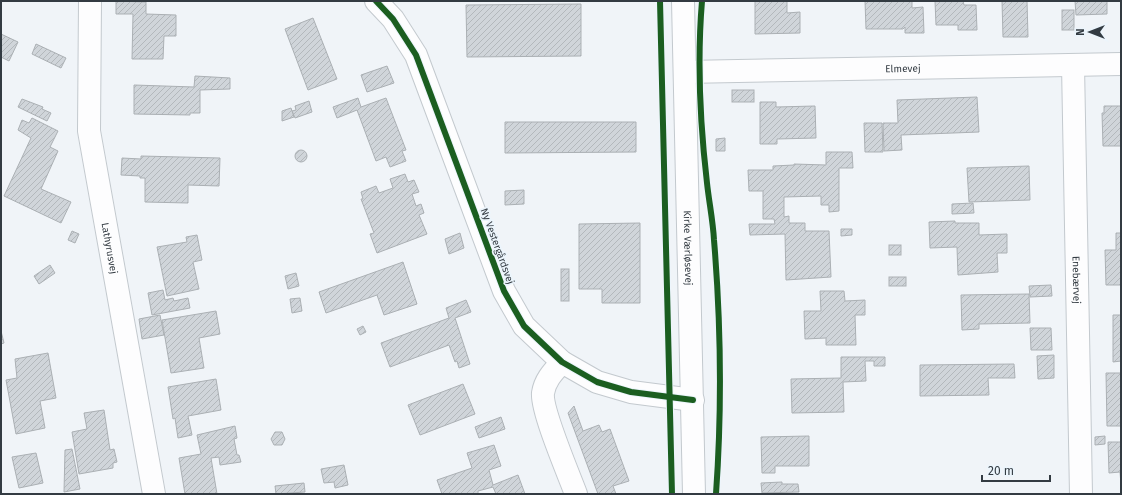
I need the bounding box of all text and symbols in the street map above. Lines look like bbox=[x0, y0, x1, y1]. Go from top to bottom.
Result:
north arrow bbox=[1070, 12, 1110, 52]
text: N bbox=[1074, 28, 1087, 36]
street label: Elmevej bbox=[885, 63, 921, 75]
street label: Ny Vestergårdsvej bbox=[478, 206, 517, 286]
street label: Kirke Værløsevej bbox=[681, 210, 694, 286]
street label: Lathyrusvej bbox=[98, 222, 120, 275]
street label: Enebærvej bbox=[1070, 256, 1082, 304]
scale bar bbox=[982, 457, 1050, 483]
text: 20 m bbox=[988, 464, 1014, 478]

